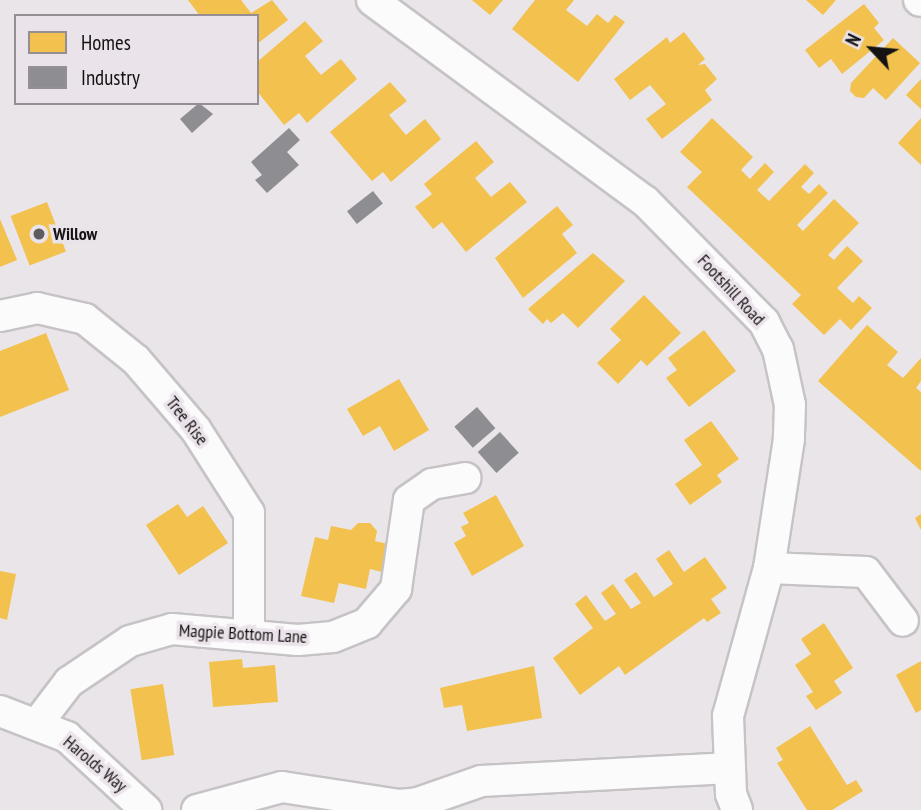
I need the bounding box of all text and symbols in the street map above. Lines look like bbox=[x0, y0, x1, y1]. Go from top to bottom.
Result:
legend bbox=[14, 14, 259, 105]
north arrow bbox=[837, 14, 907, 84]
text: Homes bbox=[81, 29, 131, 56]
text: N bbox=[840, 30, 866, 50]
text: Industry bbox=[81, 64, 140, 91]
place label: Willow bbox=[53, 223, 97, 245]
marker: Willow bbox=[31, 226, 47, 242]
street label: Footshill Road bbox=[693, 250, 769, 330]
street label: Tree Rise bbox=[161, 392, 213, 450]
street label: Magpie Bottom Lane bbox=[178, 620, 308, 648]
street label: Harolds Way bbox=[59, 731, 131, 797]

